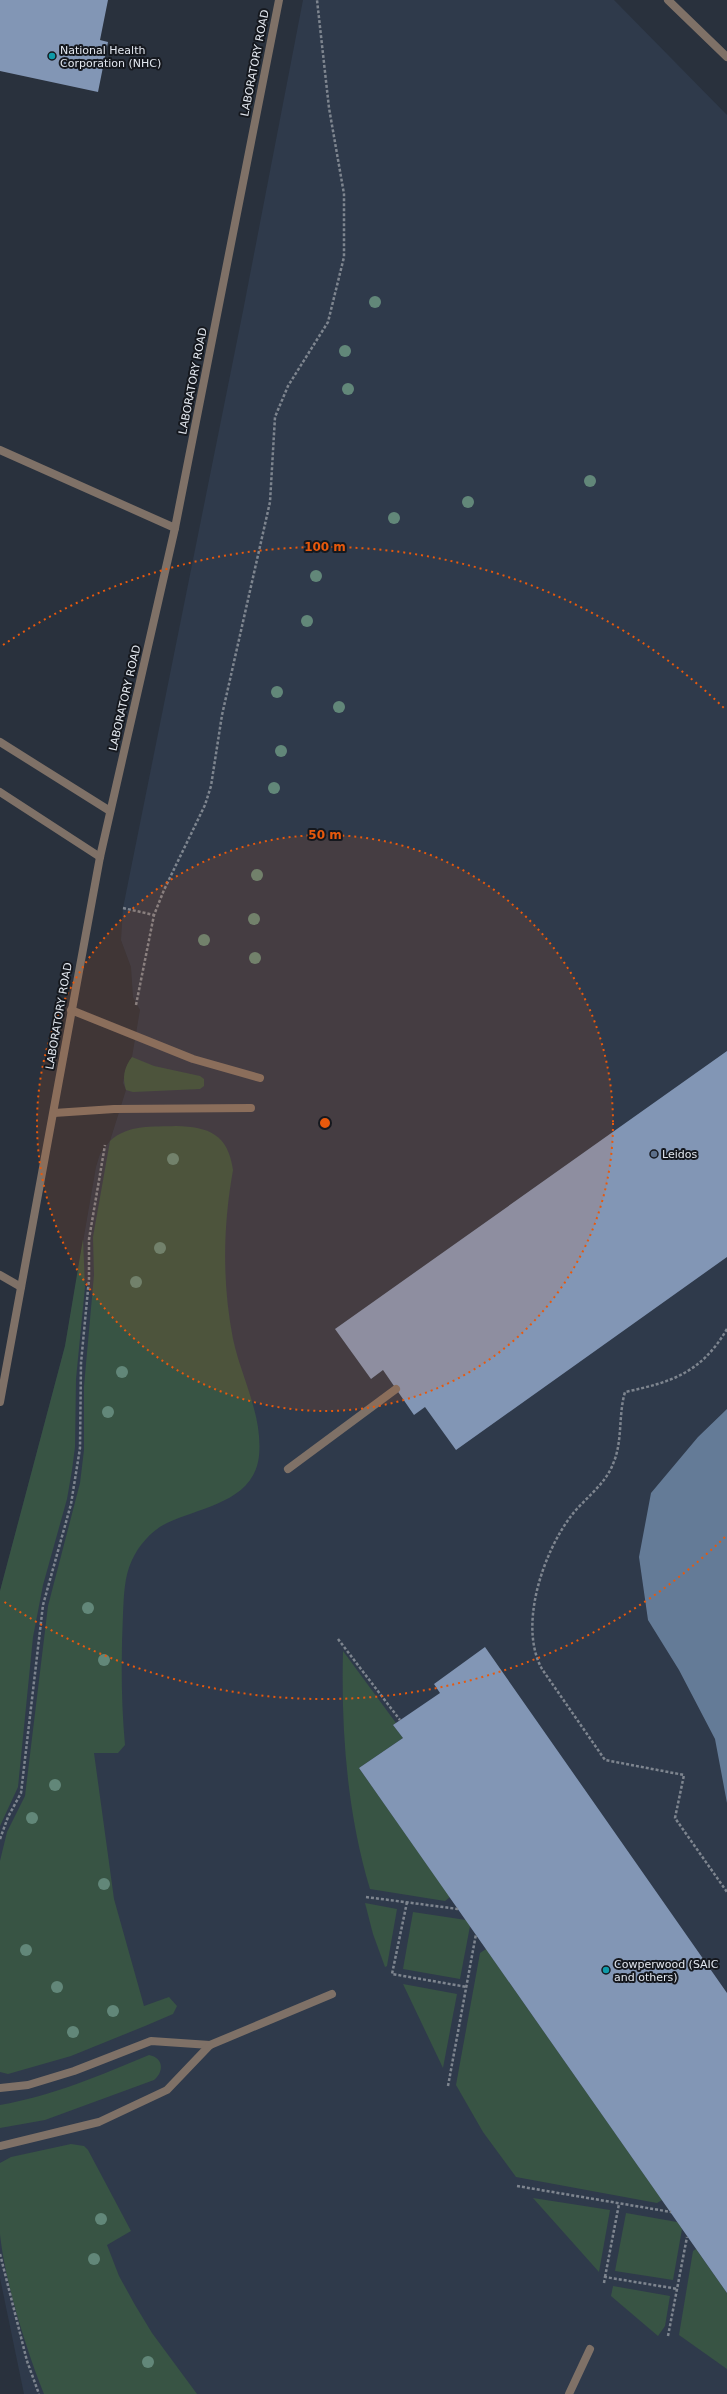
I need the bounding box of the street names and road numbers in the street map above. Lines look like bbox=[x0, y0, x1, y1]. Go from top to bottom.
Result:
street label: LABORATORY ROAD bbox=[238, 9, 272, 117]
street label: LABORATORY ROAD bbox=[176, 327, 210, 435]
street label: LABORATORY ROAD bbox=[106, 644, 144, 752]
street label: LABORATORY ROAD bbox=[43, 961, 75, 1071]

